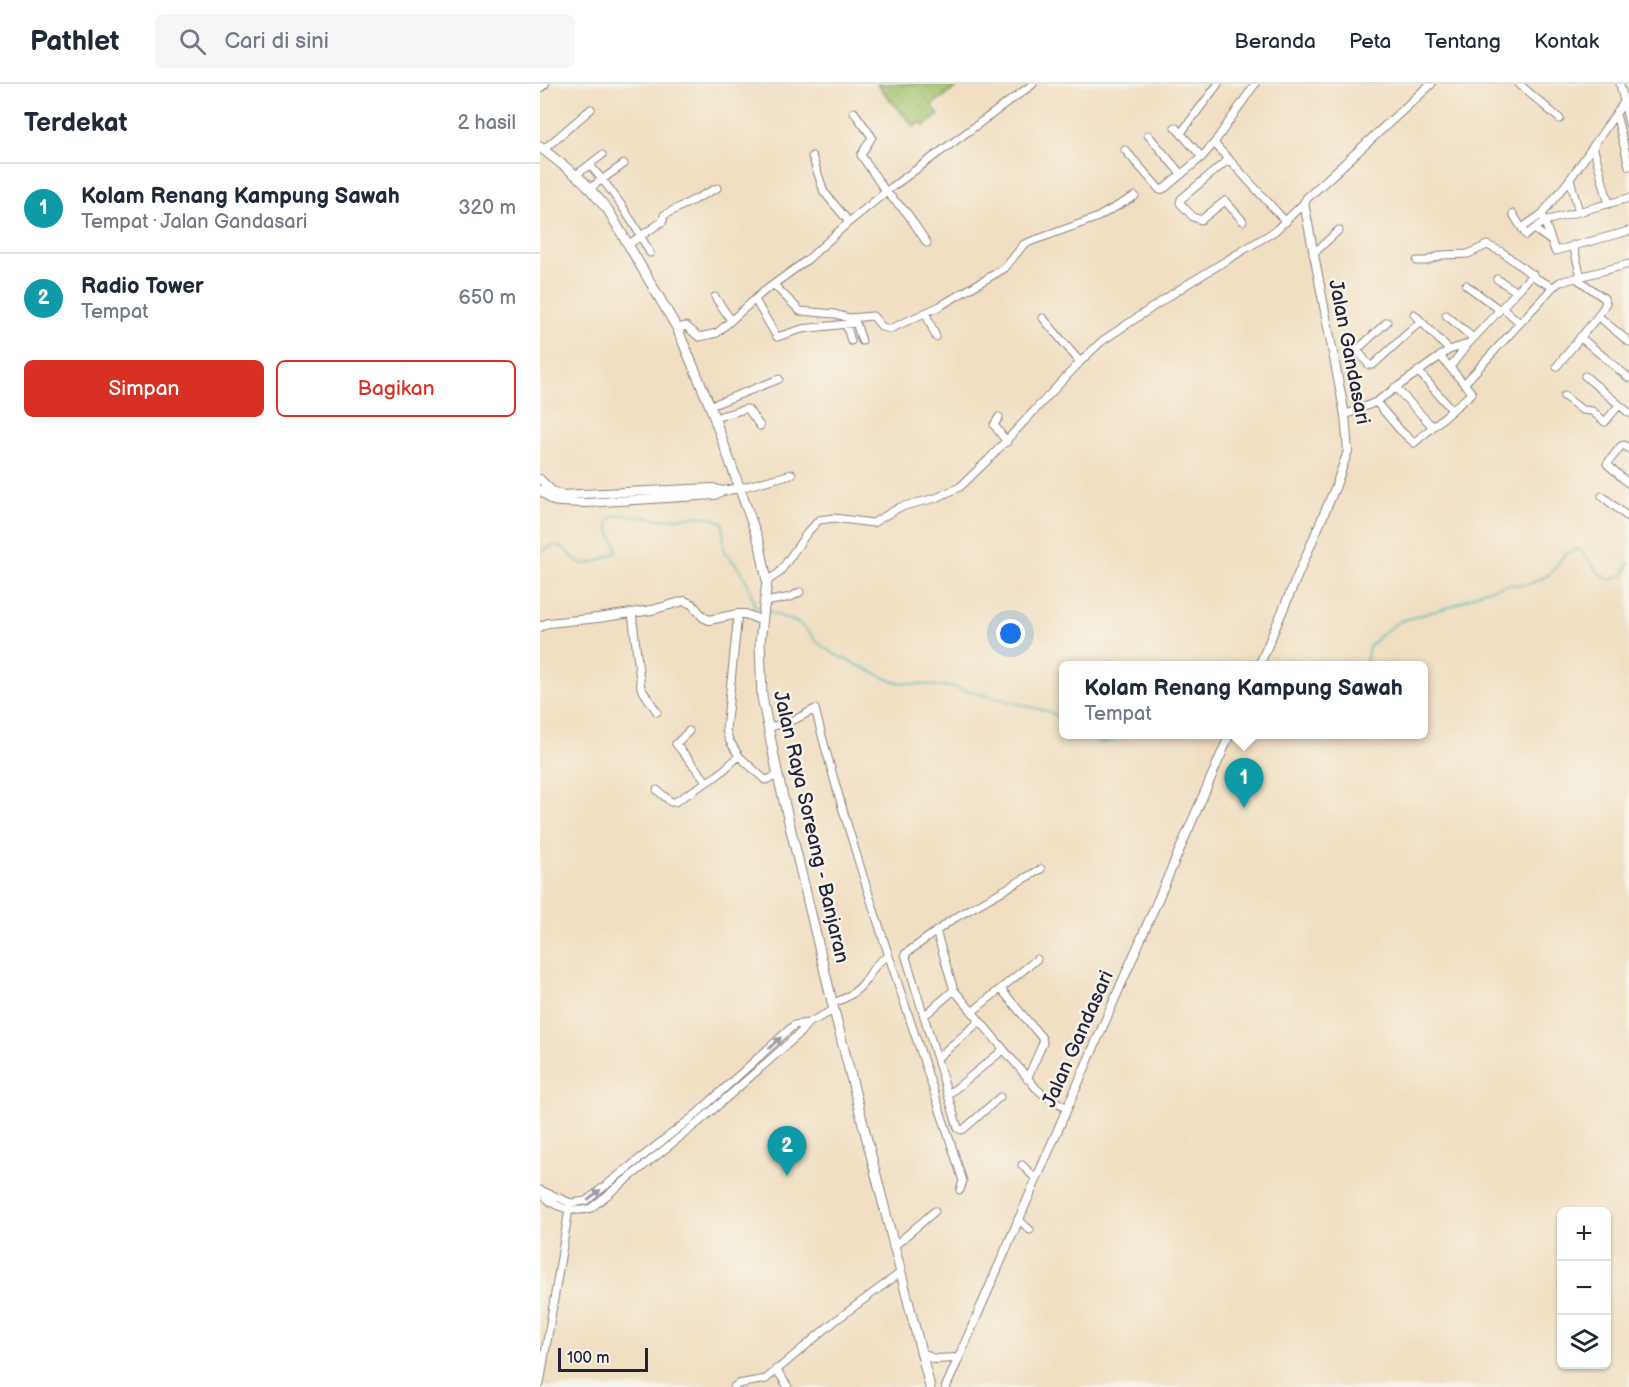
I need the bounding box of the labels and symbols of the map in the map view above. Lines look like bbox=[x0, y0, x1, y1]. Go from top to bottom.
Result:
street label: Jalan Gandasari bbox=[1323, 277, 1375, 427]
your location bbox=[996, 619, 1025, 648]
street label: Jalan Raya Soreang - Banjaran bbox=[768, 689, 854, 965]
pin: 1 bbox=[1224, 758, 1264, 808]
street label: Jalan Gandasari bbox=[1037, 967, 1119, 1111]
one-way arrow bbox=[767, 1037, 782, 1050]
pin: 2 bbox=[768, 1126, 806, 1176]
one-way arrow bbox=[586, 1189, 601, 1202]
scale bar bbox=[558, 1345, 648, 1372]

